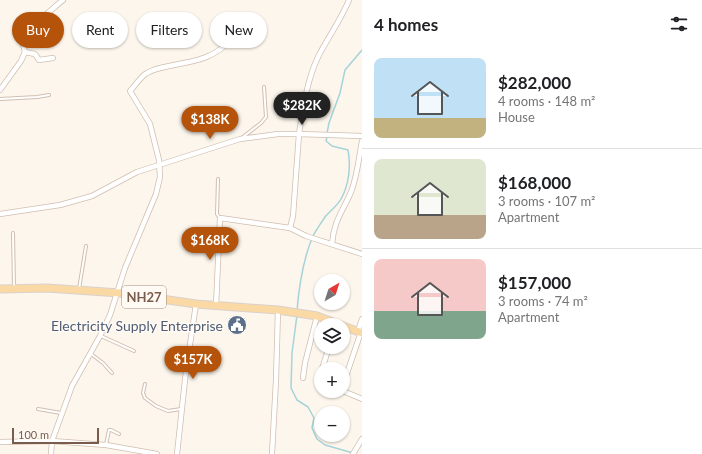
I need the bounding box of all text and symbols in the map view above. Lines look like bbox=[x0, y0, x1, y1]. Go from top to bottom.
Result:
chip: Buy bbox=[12, 12, 64, 48]
chip: Rent bbox=[72, 12, 128, 48]
chip: Filters bbox=[136, 12, 202, 48]
chip: New bbox=[210, 12, 267, 48]
icon: filters bbox=[668, 13, 690, 35]
text: 4 homes bbox=[374, 14, 438, 35]
text: $282,000 bbox=[498, 72, 571, 93]
icon: home bbox=[406, 74, 454, 122]
pin: $282K bbox=[274, 92, 330, 126]
text: 4 rooms · 148 m² bbox=[498, 93, 595, 109]
text: $282K bbox=[282, 97, 322, 113]
pin: $138K bbox=[182, 106, 238, 140]
text: House bbox=[498, 109, 535, 125]
text: $138K bbox=[190, 111, 230, 127]
text: $168,000 bbox=[498, 172, 571, 193]
icon: home bbox=[406, 175, 454, 223]
text: 3 rooms · 107 m² bbox=[498, 193, 595, 209]
text: Apartment bbox=[498, 209, 559, 225]
pin: $168K bbox=[182, 227, 238, 261]
text: $168K bbox=[190, 232, 230, 248]
text: $157,000 bbox=[498, 272, 571, 293]
north arrow bbox=[314, 274, 350, 310]
map controls bbox=[314, 274, 350, 442]
icon: home bbox=[406, 275, 454, 323]
road number: NH27 bbox=[122, 286, 166, 308]
text: 3 rooms · 74 m² bbox=[498, 293, 588, 309]
text: Apartment bbox=[498, 309, 559, 325]
public building icon: Electricity Supply Enterprise bbox=[226, 314, 248, 336]
place label: Electricity Supply Enterprise bbox=[51, 317, 223, 334]
button: layers bbox=[314, 318, 350, 354]
pin: $157K bbox=[165, 346, 221, 380]
text: $157K bbox=[173, 351, 213, 367]
button: + bbox=[314, 362, 350, 398]
button: − bbox=[314, 406, 350, 442]
scale bar bbox=[12, 426, 99, 445]
text: 100 m bbox=[18, 428, 49, 441]

